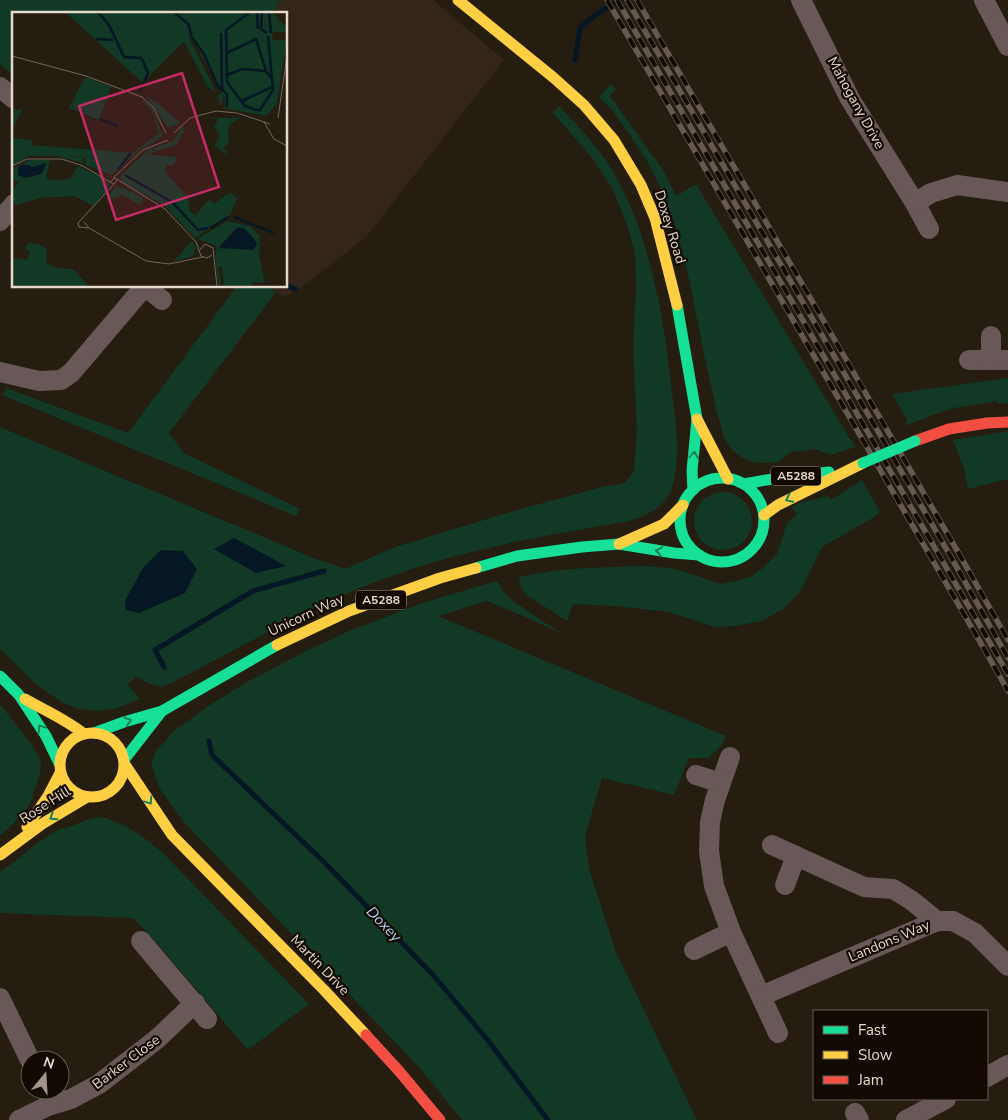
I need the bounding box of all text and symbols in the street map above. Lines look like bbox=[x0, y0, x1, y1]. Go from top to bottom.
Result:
inset map bbox=[12, 12, 288, 288]
street label: Mahogany Drive bbox=[823, 54, 889, 152]
street label: Doxey Road bbox=[650, 188, 690, 266]
one-way arrow bbox=[688, 450, 699, 458]
road number: A5288 bbox=[771, 466, 821, 486]
one-way arrow bbox=[786, 493, 795, 503]
one-way arrow bbox=[655, 546, 663, 556]
street label: Unicorn Way bbox=[265, 589, 348, 641]
road number: A5288 bbox=[356, 590, 406, 610]
one-way arrow bbox=[123, 717, 131, 727]
one-way arrow bbox=[38, 724, 47, 734]
street label: Rose Hill bbox=[16, 781, 75, 828]
one-way arrow bbox=[143, 795, 152, 804]
one-way arrow bbox=[49, 811, 58, 820]
water label: Doxey bbox=[362, 902, 407, 947]
street label: Landons Way bbox=[846, 915, 933, 967]
street label: Martin Drive bbox=[286, 930, 354, 1000]
legend bbox=[813, 1010, 988, 1100]
text: Fast bbox=[858, 1020, 887, 1040]
street label: Barker Close bbox=[88, 1030, 164, 1094]
text: Slow bbox=[858, 1045, 893, 1065]
north arrow bbox=[20, 1050, 70, 1100]
text: N bbox=[41, 1052, 57, 1074]
text: Jam bbox=[857, 1070, 884, 1090]

